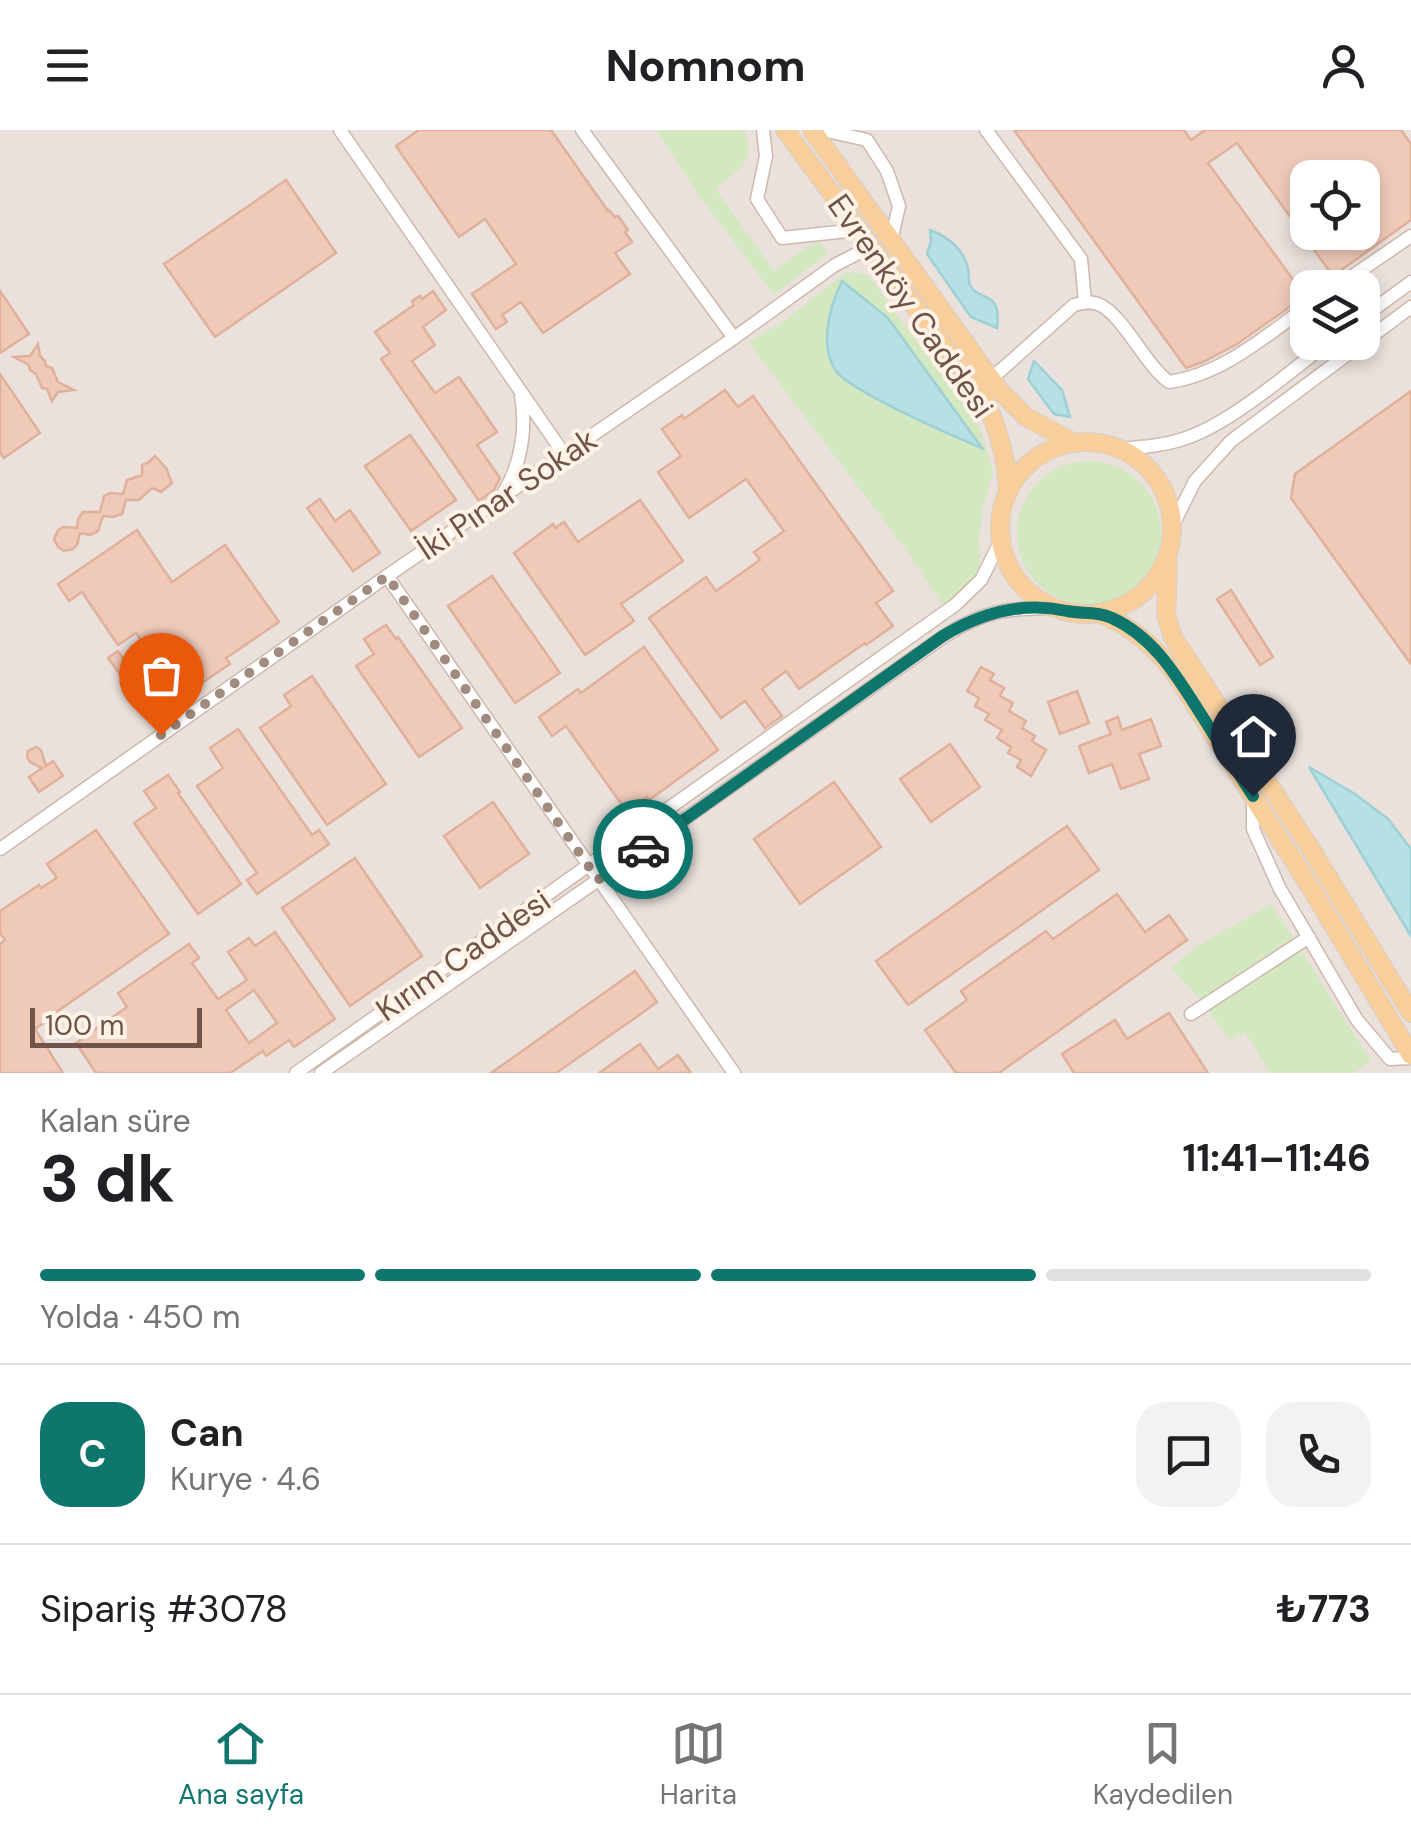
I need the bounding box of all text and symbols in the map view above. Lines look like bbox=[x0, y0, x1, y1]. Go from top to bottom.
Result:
text: Nomnom bbox=[605, 36, 806, 95]
icon: menu bbox=[40, 38, 95, 93]
icon: person bbox=[1316, 38, 1371, 93]
map controls bbox=[1290, 160, 1380, 360]
button: locate bbox=[1290, 160, 1380, 250]
street label: Evrenköy Caddesi bbox=[818, 186, 1004, 426]
button: layers bbox=[1290, 270, 1380, 360]
street label: İki Pınar Sokak bbox=[409, 418, 605, 570]
pin bbox=[119, 633, 204, 736]
icon: bag bbox=[134, 648, 189, 703]
pin bbox=[1211, 694, 1296, 797]
icon: home bbox=[1226, 709, 1281, 764]
courier bbox=[593, 799, 693, 899]
icon: car bbox=[616, 822, 671, 877]
street label: Kırım Caddesi bbox=[368, 879, 558, 1031]
scale bar bbox=[30, 1003, 202, 1048]
text: 100 m bbox=[45, 1007, 124, 1044]
text: Kalan süre bbox=[40, 1100, 191, 1142]
text: 11:41–11:46 bbox=[1183, 1133, 1371, 1183]
text: 3 dk bbox=[40, 1137, 175, 1221]
text: Yolda · 450 m bbox=[40, 1296, 241, 1338]
button: chat bbox=[1136, 1402, 1241, 1507]
button: phone bbox=[1266, 1402, 1371, 1507]
text: Can bbox=[170, 1408, 244, 1458]
text: C bbox=[78, 1429, 107, 1479]
text: Kurye · 4.6 bbox=[170, 1458, 321, 1500]
text: Sipariş #3078 bbox=[40, 1584, 288, 1634]
text: ₺773 bbox=[1276, 1584, 1371, 1634]
tab: Ana sayfa bbox=[178, 1716, 304, 1813]
tab: Harita bbox=[660, 1716, 737, 1813]
tab: Kaydedilen bbox=[1093, 1716, 1233, 1813]

